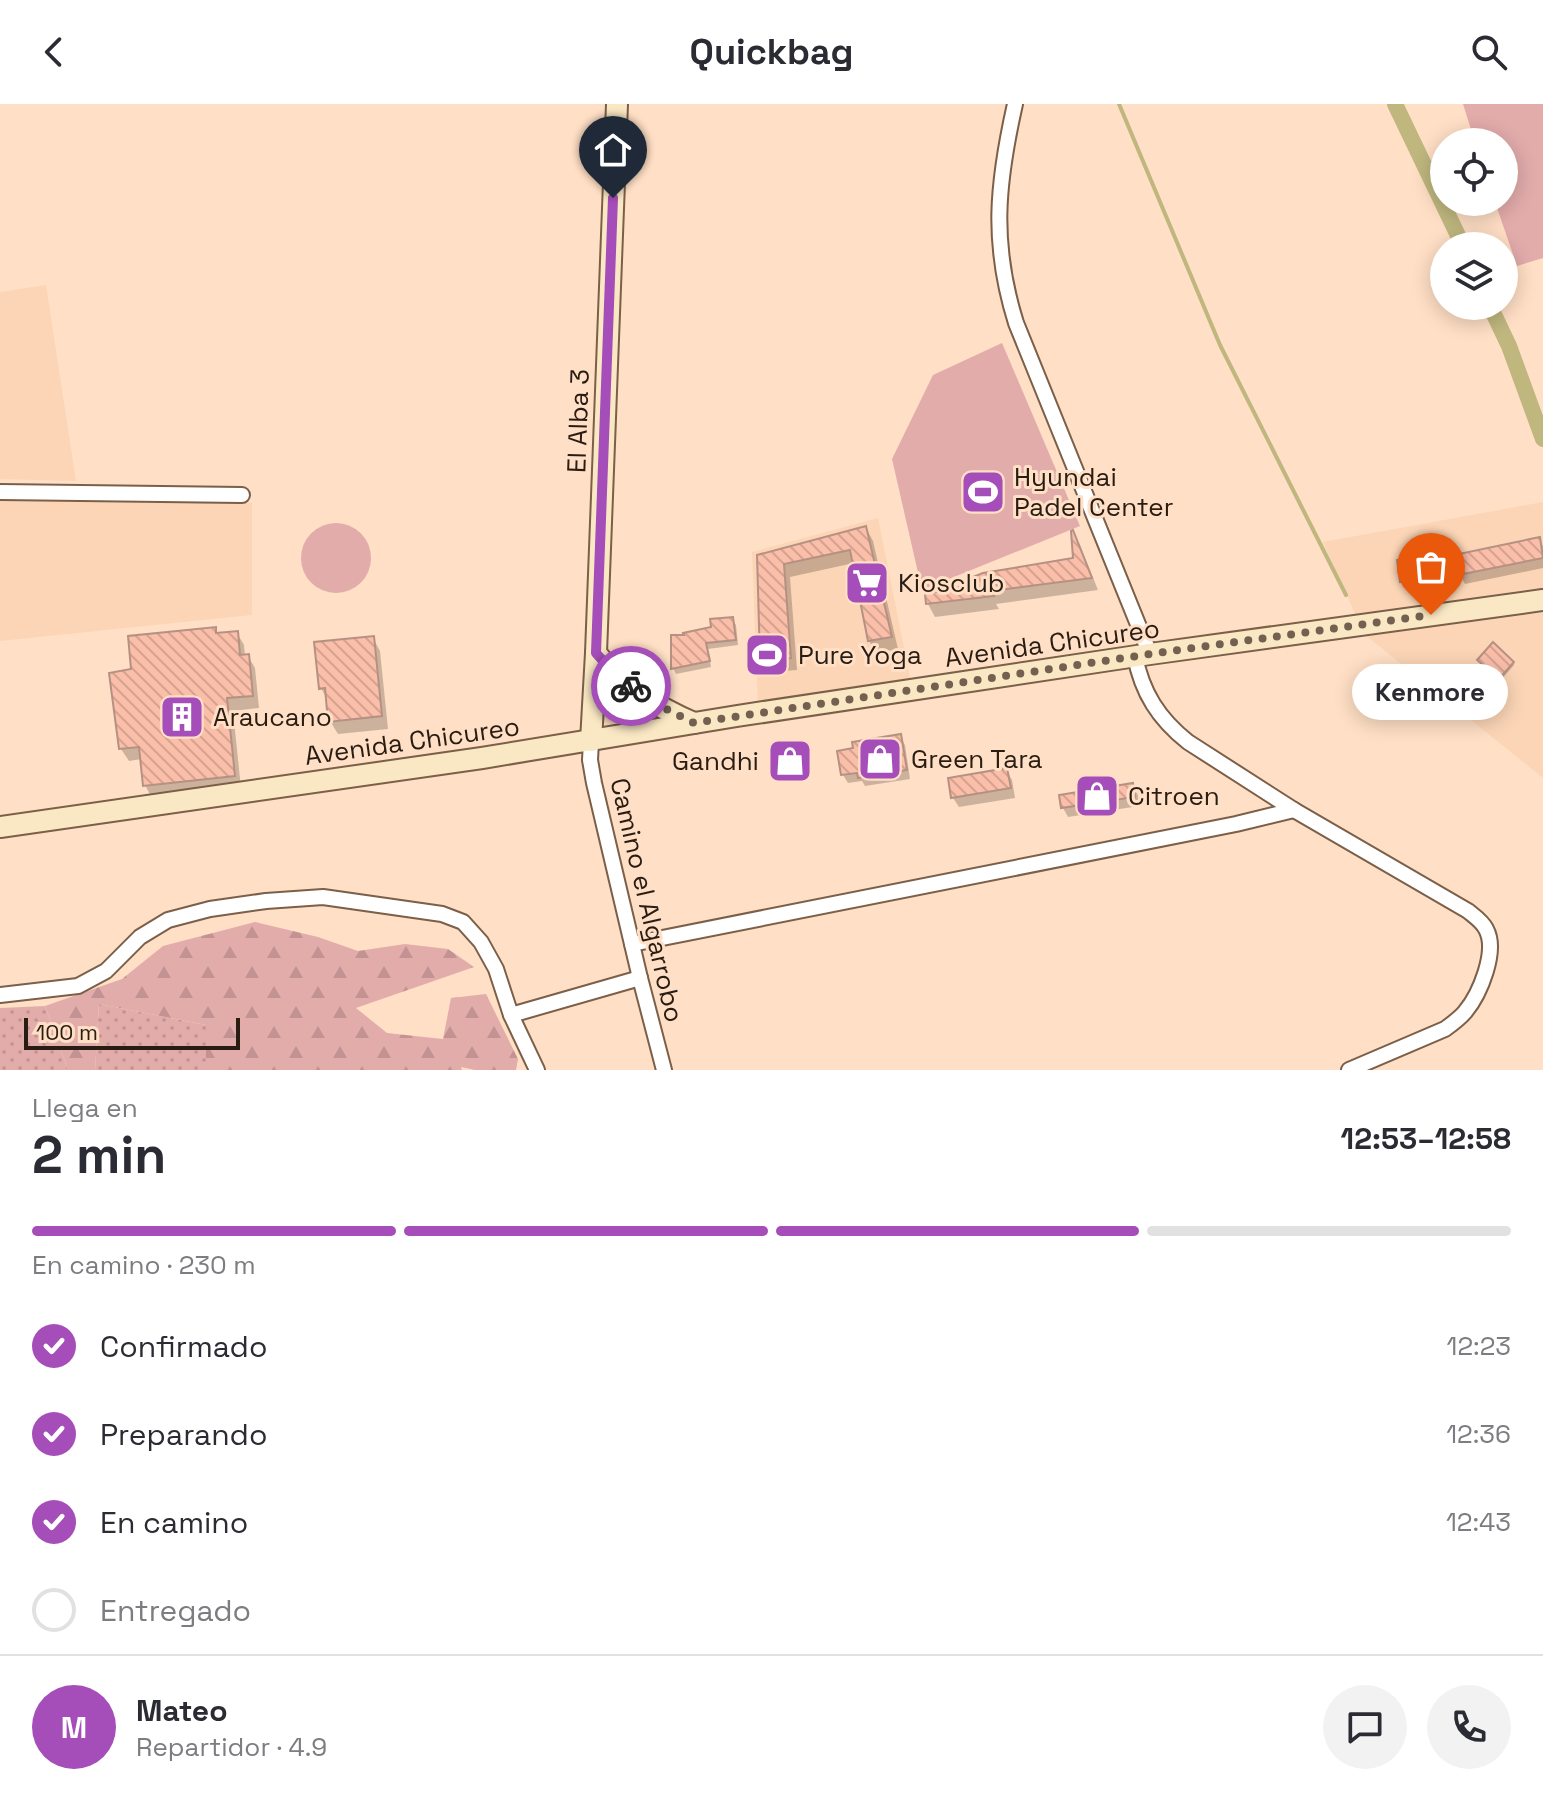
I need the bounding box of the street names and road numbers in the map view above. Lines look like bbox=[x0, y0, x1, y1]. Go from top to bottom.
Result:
street label: El Alba 3 bbox=[559, 368, 597, 474]
street label: Avenida Chicureo bbox=[942, 611, 1162, 675]
street label: Avenida Chicureo bbox=[302, 709, 522, 773]
street label: Camino el Algarrobo bbox=[602, 775, 692, 1025]

